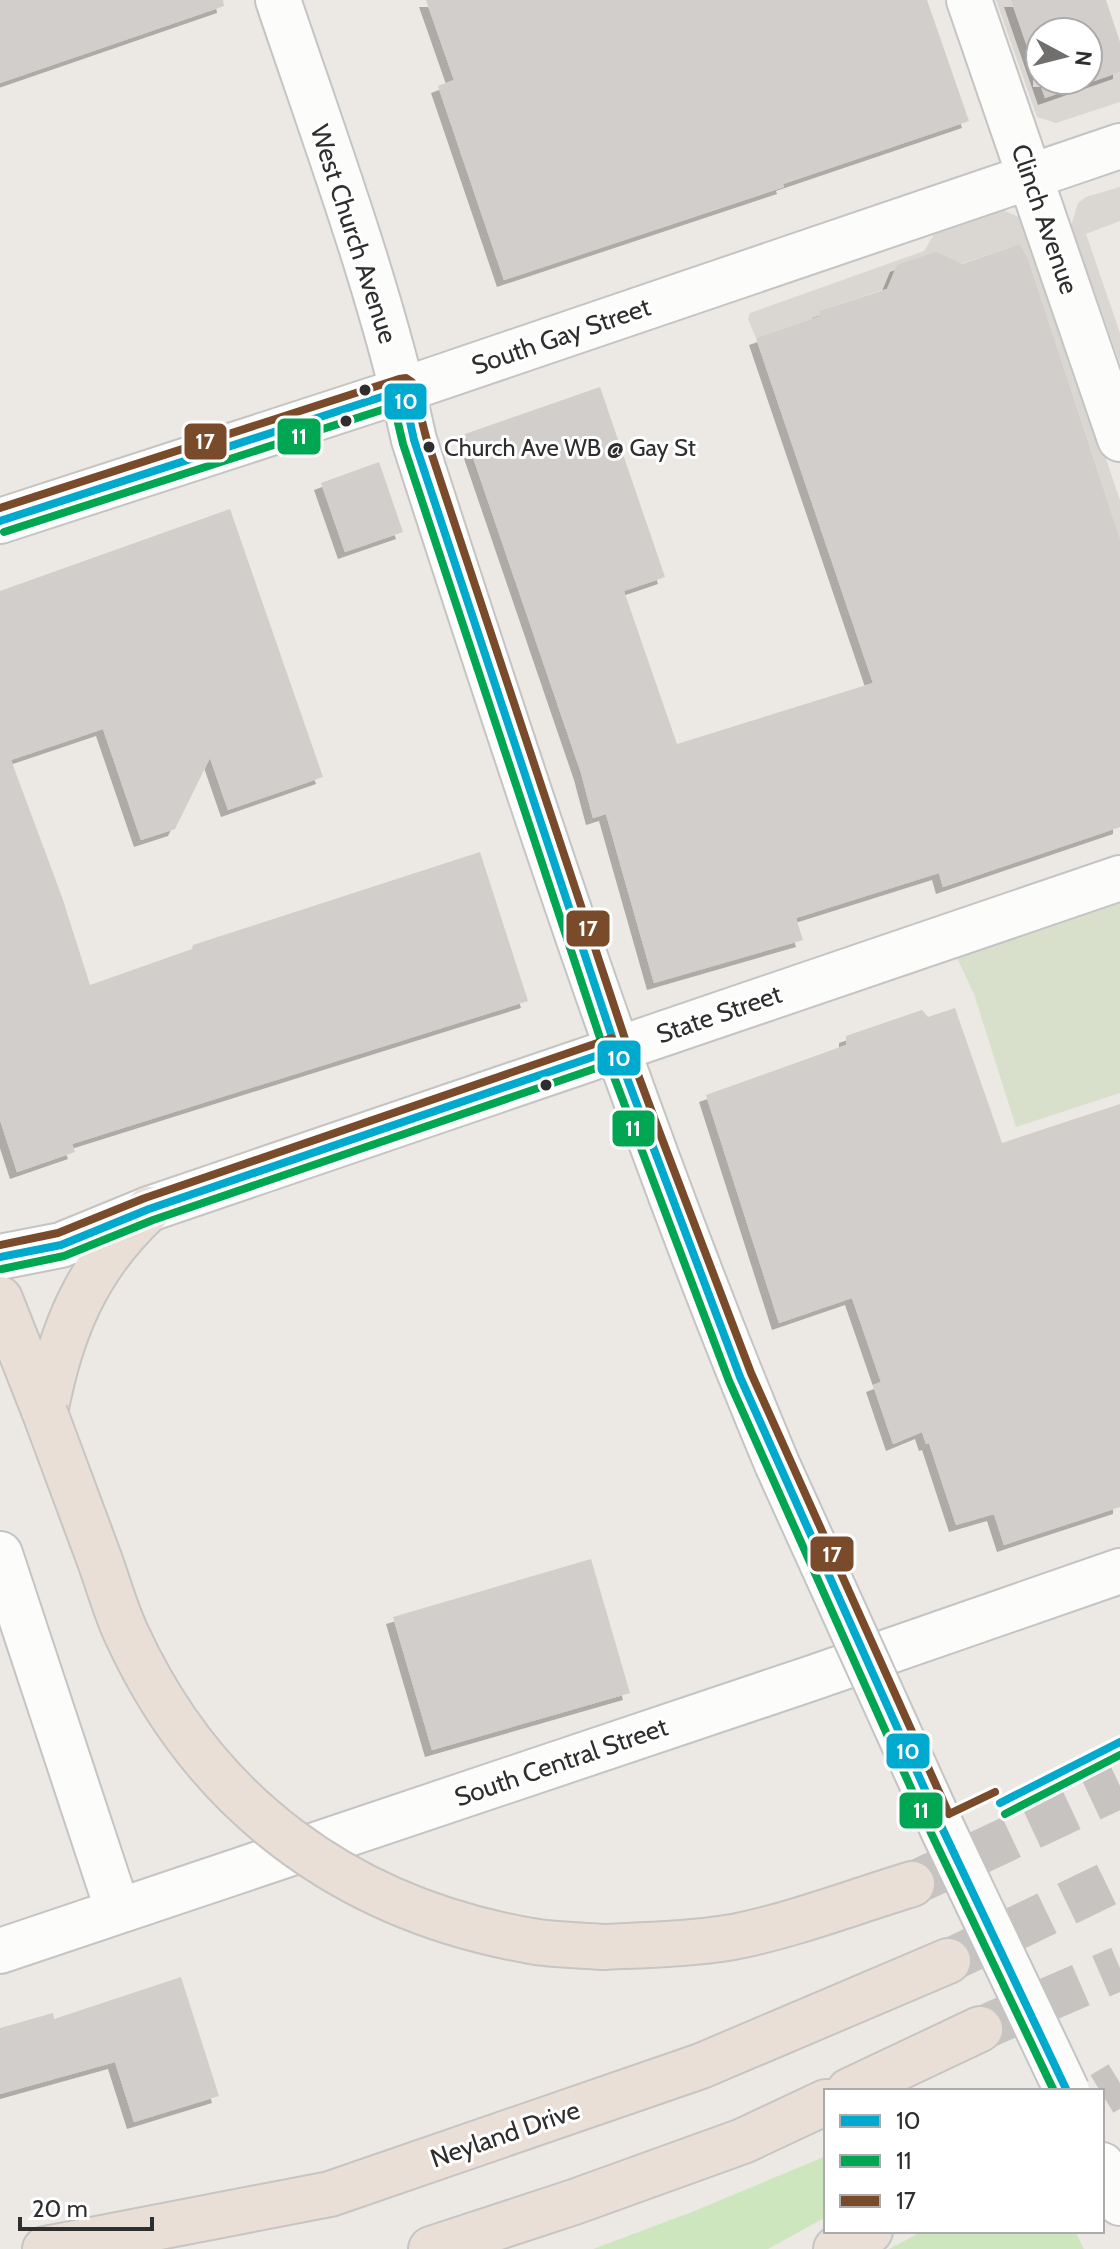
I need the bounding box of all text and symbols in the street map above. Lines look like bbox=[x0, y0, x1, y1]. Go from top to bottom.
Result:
north arrow bbox=[1024, 16, 1104, 96]
text: N bbox=[1069, 49, 1098, 68]
street label: West Church Avenue bbox=[304, 121, 404, 347]
street label: Clinch Avenue bbox=[1004, 140, 1086, 298]
street label: South Gay Street bbox=[467, 290, 655, 382]
unlabelled marker bbox=[357, 382, 373, 398]
line badge: 10 bbox=[383, 382, 428, 421]
text: 10 bbox=[394, 388, 418, 415]
unlabelled marker bbox=[338, 413, 354, 429]
line badge: 11 bbox=[276, 417, 322, 456]
line badge: 17 bbox=[183, 422, 228, 461]
text: 11 bbox=[291, 423, 307, 450]
text: 17 bbox=[195, 428, 215, 455]
place label: Church Ave WB @ Gay St bbox=[444, 433, 696, 462]
marker: Church Ave WB @ Gay St bbox=[421, 439, 437, 455]
line badge: 17 bbox=[565, 909, 611, 948]
text: 17 bbox=[578, 915, 598, 942]
street label: State Street bbox=[652, 978, 786, 1050]
line badge: 10 bbox=[596, 1039, 642, 1077]
text: 10 bbox=[607, 1045, 631, 1072]
unlabelled marker bbox=[538, 1077, 554, 1093]
line badge: 11 bbox=[611, 1109, 656, 1148]
text: 11 bbox=[625, 1115, 641, 1142]
line badge: 17 bbox=[809, 1535, 855, 1573]
text: 17 bbox=[822, 1541, 842, 1568]
street label: South Central Street bbox=[450, 1710, 672, 1813]
line badge: 10 bbox=[885, 1732, 931, 1770]
text: 10 bbox=[896, 1738, 920, 1765]
line badge: 11 bbox=[898, 1791, 944, 1830]
text: 11 bbox=[913, 1797, 929, 1824]
legend bbox=[824, 2089, 1104, 2233]
street label: Neyland Drive bbox=[426, 2093, 584, 2175]
text: 10 bbox=[896, 2106, 921, 2135]
text: 11 bbox=[896, 2146, 912, 2175]
scale bar bbox=[20, 2181, 152, 2231]
text: 17 bbox=[896, 2186, 916, 2215]
text: 20 m bbox=[32, 2194, 88, 2223]

